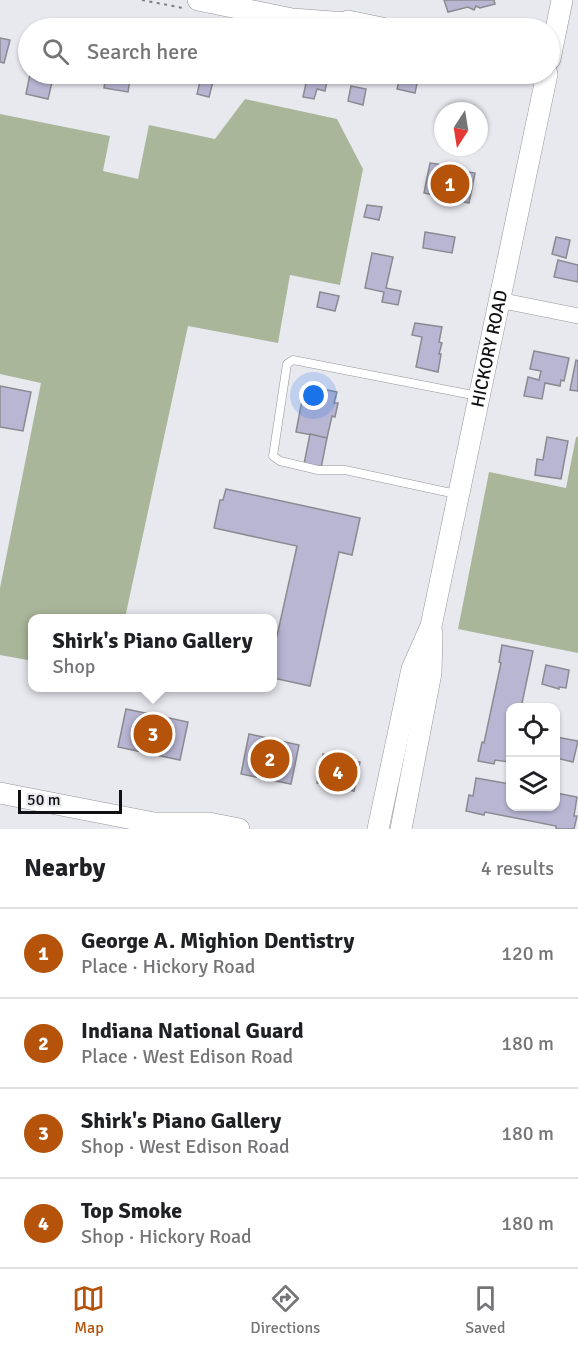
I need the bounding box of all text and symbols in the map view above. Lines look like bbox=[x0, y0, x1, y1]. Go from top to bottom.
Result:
search box bbox=[18, 18, 560, 84]
icon: search bbox=[39, 35, 72, 68]
text: Search here bbox=[87, 38, 198, 65]
north arrow bbox=[434, 102, 488, 156]
pin: 1 bbox=[430, 162, 470, 207]
street label: HICKORY ROAD bbox=[466, 288, 512, 409]
your location bbox=[299, 381, 328, 410]
popup bbox=[28, 614, 277, 692]
text: Shirk's Piano Gallery bbox=[52, 627, 253, 654]
text: Shop bbox=[52, 654, 95, 679]
map controls bbox=[506, 703, 560, 811]
button: locate bbox=[506, 703, 560, 757]
pin: 3 bbox=[134, 712, 172, 756]
pin: 2 bbox=[250, 736, 290, 782]
pin: 4 bbox=[318, 750, 358, 794]
button: layers bbox=[506, 757, 560, 811]
scale bar bbox=[18, 787, 122, 814]
text: 50 m bbox=[27, 790, 61, 810]
text: Nearby bbox=[24, 852, 105, 884]
text: 4 results bbox=[481, 856, 554, 881]
text: George A. Mighion Dentistry bbox=[81, 927, 355, 954]
text: 1 bbox=[38, 941, 49, 966]
text: 120 m bbox=[501, 941, 554, 966]
text: Place · Hickory Road bbox=[81, 954, 255, 979]
text: Indiana National Guard bbox=[81, 1017, 304, 1044]
text: 2 bbox=[38, 1031, 49, 1056]
text: 180 m bbox=[501, 1031, 554, 1056]
text: Place · West Edison Road bbox=[81, 1044, 293, 1069]
text: Shirk's Piano Gallery bbox=[81, 1107, 281, 1134]
text: 3 bbox=[38, 1121, 49, 1146]
text: 180 m bbox=[501, 1121, 554, 1146]
text: Shop · West Edison Road bbox=[81, 1134, 290, 1159]
text: Top Smoke bbox=[81, 1197, 182, 1224]
text: 4 bbox=[38, 1211, 49, 1236]
text: 180 m bbox=[501, 1211, 554, 1236]
text: Shop · Hickory Road bbox=[81, 1224, 252, 1249]
tab: Map bbox=[72, 1282, 105, 1338]
tab: Directions bbox=[250, 1282, 320, 1338]
tab: Saved bbox=[465, 1282, 506, 1338]

